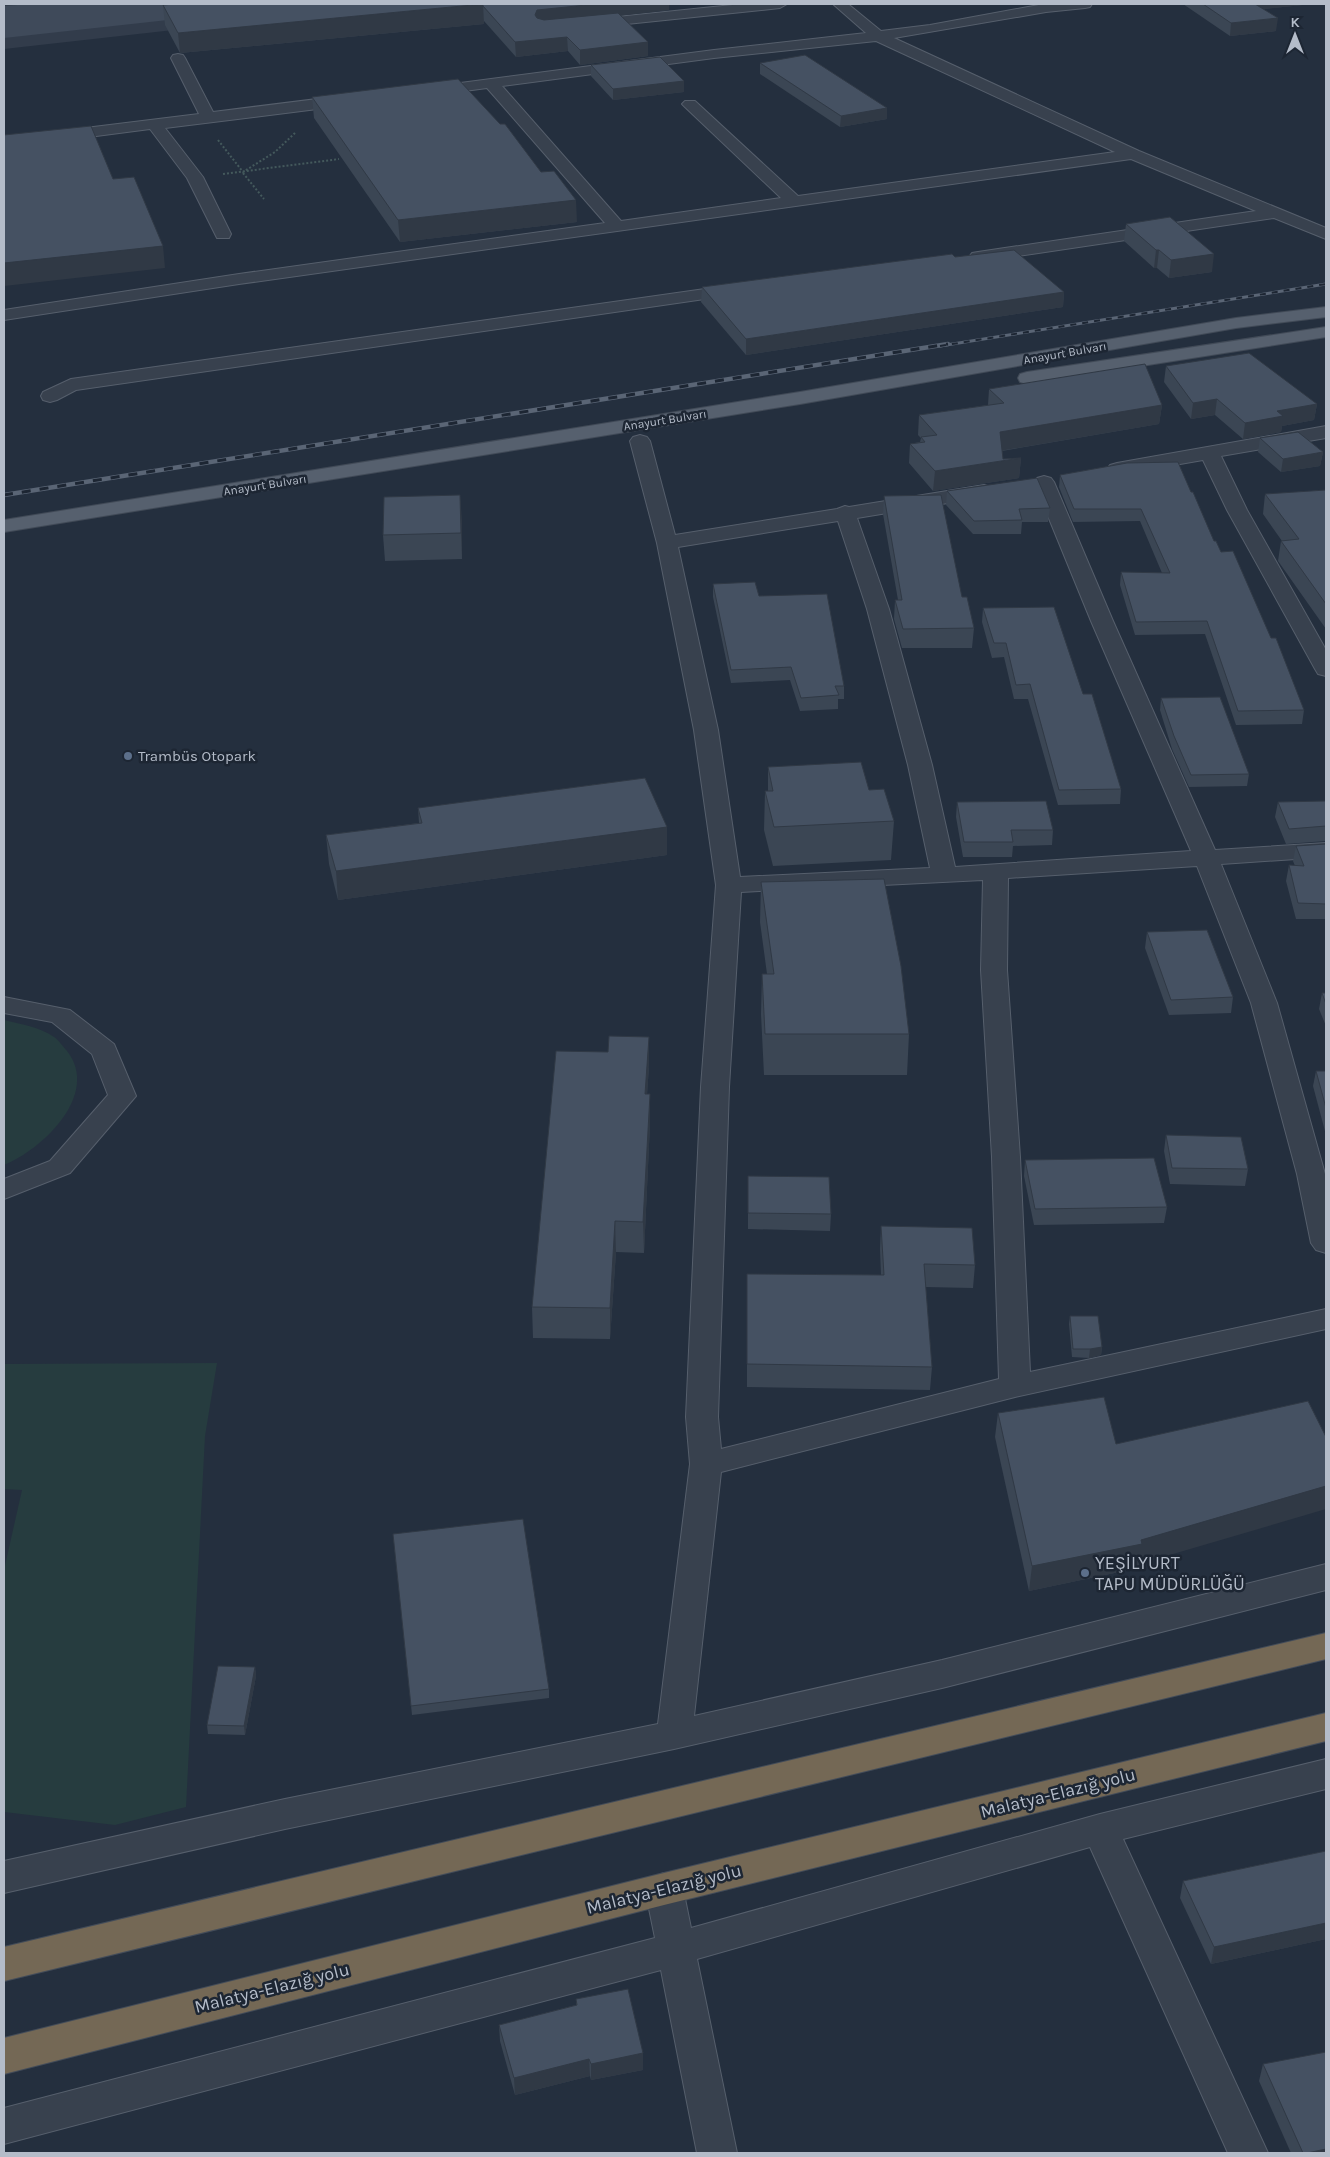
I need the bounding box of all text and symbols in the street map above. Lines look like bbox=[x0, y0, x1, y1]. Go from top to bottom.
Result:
north arrow bbox=[1270, 10, 1320, 60]
text: K bbox=[1290, 14, 1300, 31]
street label: Anayurt Bulvarı bbox=[1022, 339, 1108, 367]
street label: Anayurt Bulvarı bbox=[622, 407, 708, 433]
street label: Anayurt Bulvarı bbox=[222, 472, 308, 498]
place label: Trambüs Otopark bbox=[138, 747, 256, 765]
marker: Trambüs Otopark bbox=[122, 750, 134, 762]
place label: YEŞİLYURT TAPU MÜDÜRLÜĞÜ bbox=[1095, 1552, 1245, 1595]
marker: YEŞİLYURT TAPU MÜDÜRLÜĞÜ bbox=[1079, 1567, 1091, 1579]
street label: Malatya-Elazığ yolu bbox=[978, 1763, 1138, 1823]
street label: Malatya-Elazığ yolu bbox=[584, 1859, 744, 1919]
street label: Malatya-Elazığ yolu bbox=[192, 1958, 352, 2018]

